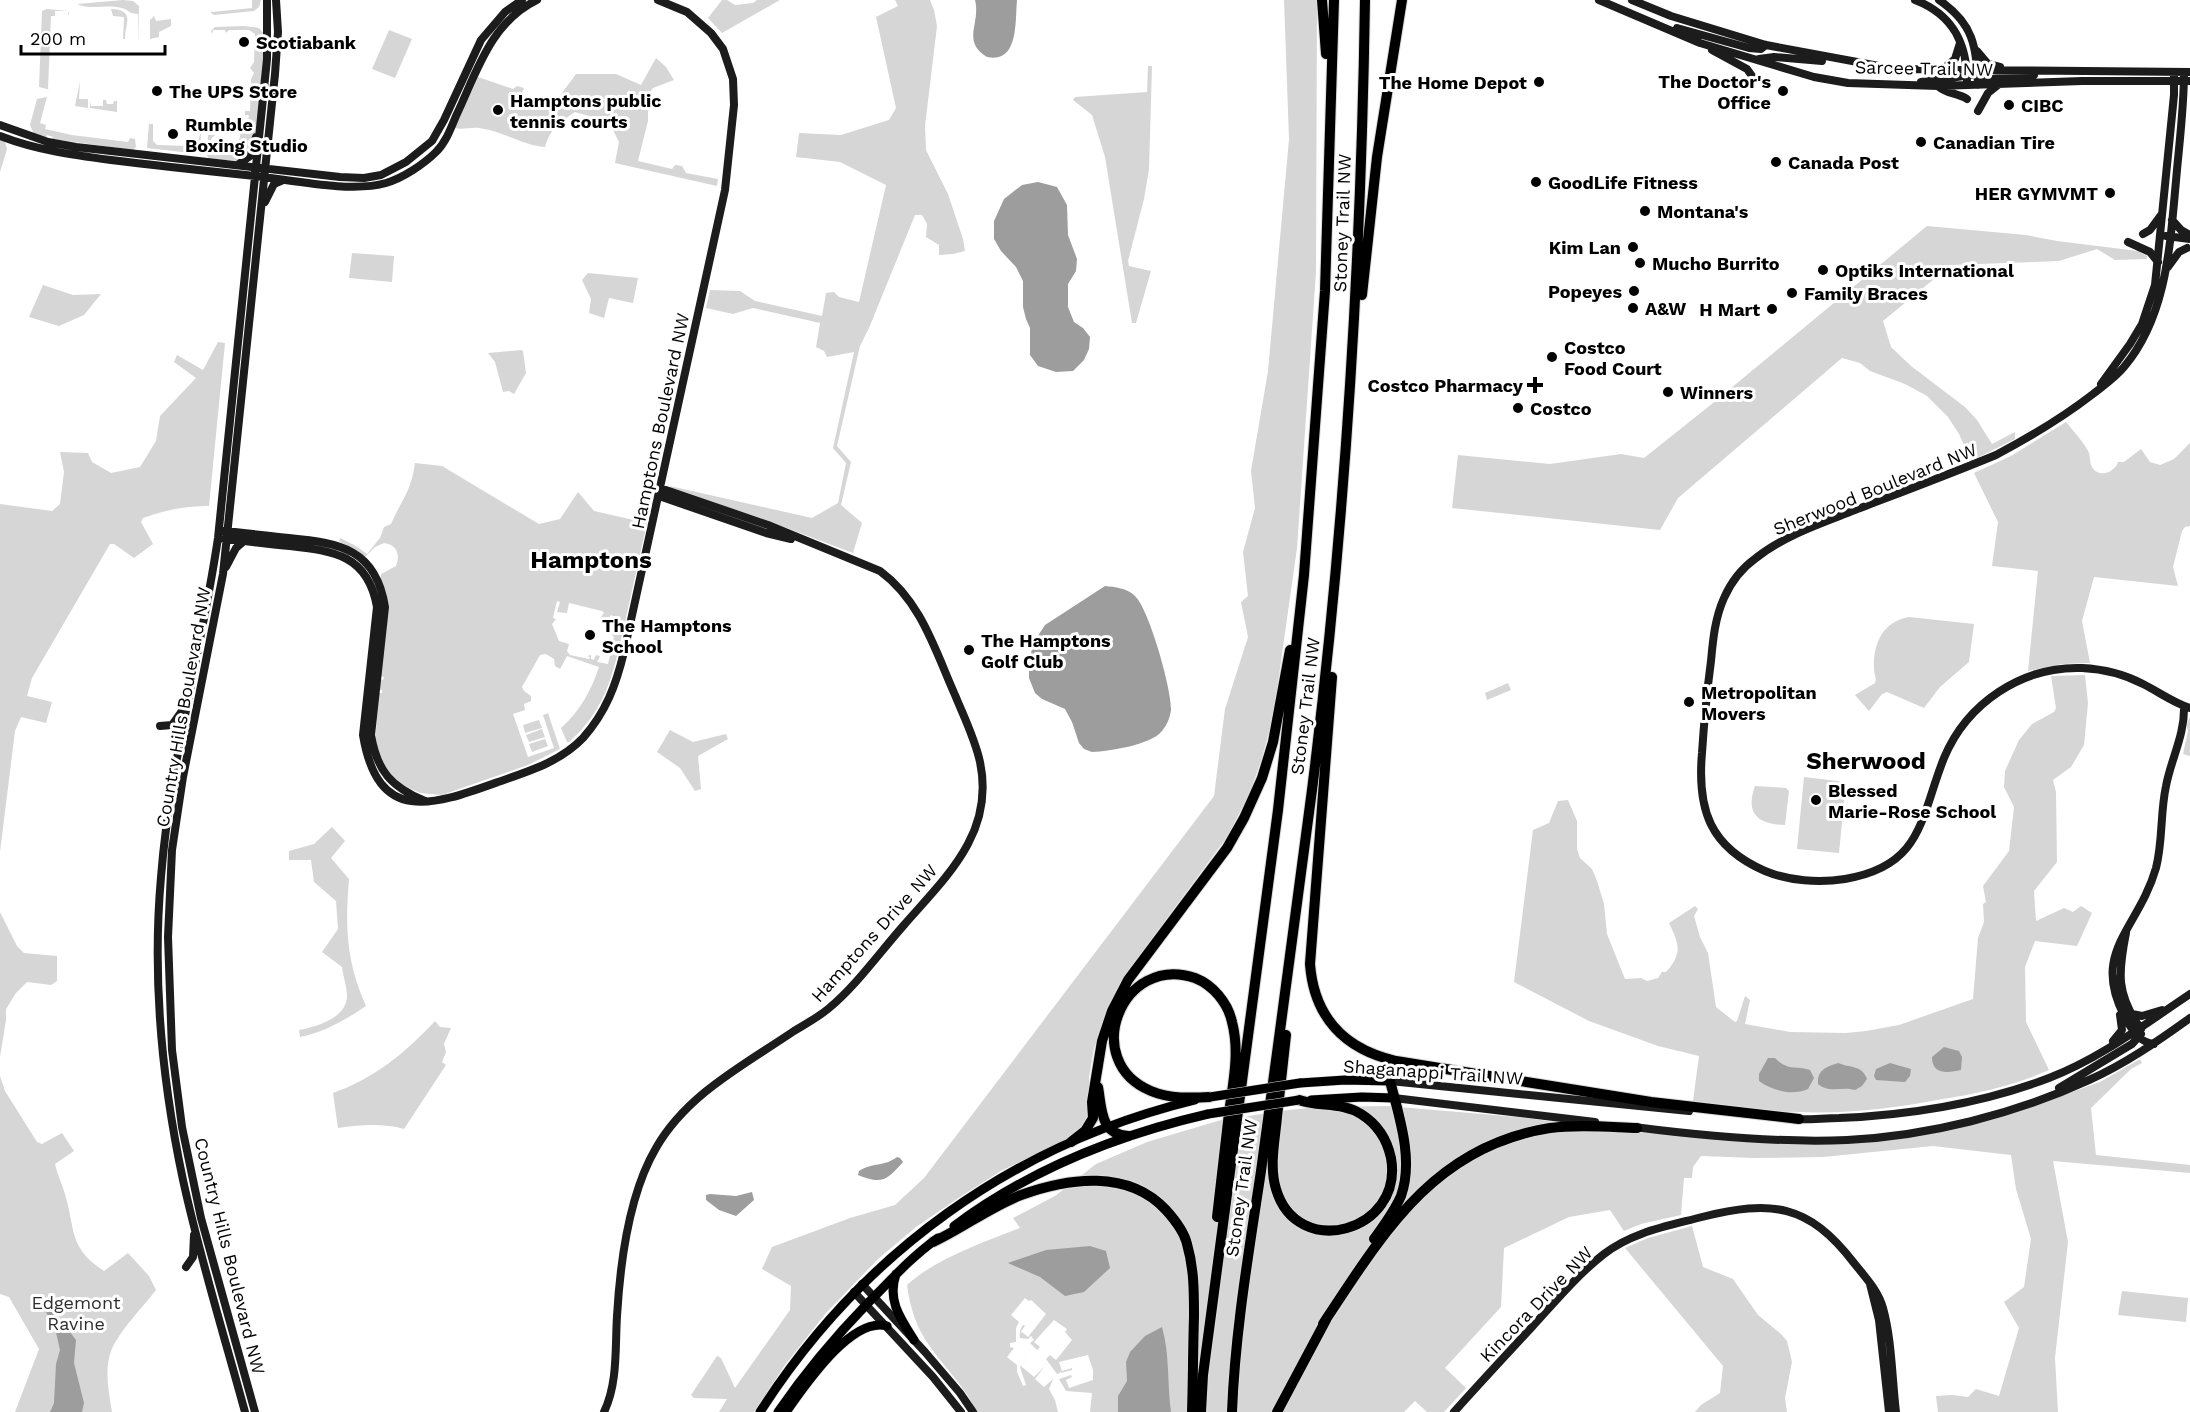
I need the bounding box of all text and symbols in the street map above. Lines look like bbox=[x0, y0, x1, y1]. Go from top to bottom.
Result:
scale bar bbox=[21, 18, 165, 56]
text: 200 m bbox=[30, 28, 86, 49]
place label: Scotiabank bbox=[256, 32, 357, 53]
marker: Scotiabank bbox=[237, 35, 251, 49]
street label: Sarcee Trail NW bbox=[1855, 56, 1993, 80]
place label: The Doctor's Office bbox=[1658, 71, 1771, 113]
place label: The Home Depot bbox=[1379, 72, 1527, 93]
marker: The Home Depot bbox=[1532, 75, 1546, 89]
place label: The UPS Store bbox=[169, 81, 297, 102]
marker: The UPS Store bbox=[150, 84, 164, 98]
marker: The Doctor's Office bbox=[1776, 84, 1790, 98]
place label: Hamptons public tennis courts bbox=[510, 90, 662, 132]
place label: CIBC bbox=[2021, 95, 2064, 116]
marker: CIBC bbox=[2002, 98, 2016, 112]
marker: Hamptons public tennis courts bbox=[491, 103, 505, 117]
place label: Rumble Boxing Studio bbox=[185, 114, 308, 156]
marker: Rumble Boxing Studio bbox=[166, 127, 180, 141]
place label: Canadian Tire bbox=[1933, 132, 2055, 153]
marker: Canadian Tire bbox=[1914, 135, 1928, 149]
place label: Canada Post bbox=[1788, 152, 1899, 173]
street label: Stoney Trail NW bbox=[1329, 153, 1355, 293]
marker: Canada Post bbox=[1769, 155, 1783, 169]
place label: GoodLife Fitness bbox=[1548, 172, 1698, 193]
marker: GoodLife Fitness bbox=[1529, 175, 1543, 189]
place label: HER GYMVMT bbox=[1975, 183, 2098, 204]
marker: HER GYMVMT bbox=[2103, 186, 2117, 200]
place label: Montana's bbox=[1657, 201, 1749, 222]
marker: Montana's bbox=[1638, 204, 1652, 218]
place label: Kim Lan bbox=[1549, 237, 1621, 258]
marker: Kim Lan bbox=[1626, 240, 1640, 254]
place label: Mucho Burrito bbox=[1652, 253, 1780, 274]
marker: Mucho Burrito bbox=[1633, 256, 1647, 270]
place label: Optiks International bbox=[1835, 260, 2014, 281]
marker: Optiks International bbox=[1816, 263, 1830, 277]
place label: Popeyes bbox=[1548, 281, 1622, 302]
place label: Family Braces bbox=[1804, 283, 1928, 304]
marker: Popeyes bbox=[1627, 284, 1641, 298]
marker: Family Braces bbox=[1785, 286, 1799, 300]
place label: A&W bbox=[1645, 298, 1686, 319]
place label: H Mart bbox=[1699, 299, 1760, 320]
marker: A&W bbox=[1626, 301, 1640, 315]
marker: H Mart bbox=[1765, 302, 1779, 316]
street label: Hamptons Boulevard NW bbox=[627, 311, 693, 531]
place label: Costco Food Court bbox=[1564, 337, 1662, 379]
marker: Costco Food Court bbox=[1545, 350, 1559, 364]
place label: Costco Pharmacy bbox=[1368, 375, 1524, 396]
marker: Costco Pharmacy bbox=[1528, 378, 1542, 392]
place label: Winners bbox=[1680, 382, 1754, 403]
marker: Winners bbox=[1661, 385, 1675, 399]
place label: Costco bbox=[1530, 398, 1592, 419]
marker: Costco bbox=[1511, 401, 1525, 415]
street label: Sherwood Boulevard NW bbox=[1770, 438, 1980, 540]
district label: Hamptons bbox=[530, 546, 652, 574]
street label: Country Hills Boulevard NW bbox=[152, 585, 214, 829]
place label: The Hamptons School bbox=[602, 615, 732, 657]
marker: The Hamptons School bbox=[583, 628, 597, 642]
place label: The Hamptons Golf Club bbox=[981, 630, 1111, 672]
street label: Stoney Trail NW bbox=[1286, 636, 1324, 776]
marker: The Hamptons Golf Club bbox=[962, 643, 976, 657]
place label: Metropolitan Movers bbox=[1701, 682, 1817, 724]
marker: Metropolitan Movers bbox=[1682, 695, 1696, 709]
district label: Sherwood bbox=[1806, 747, 1926, 775]
place label: Blessed Marie-Rose School bbox=[1828, 780, 1996, 822]
marker: Blessed Marie-Rose School bbox=[1809, 793, 1823, 807]
street label: Hamptons Drive NW bbox=[807, 860, 941, 1006]
street label: Shaganappi Trail NW bbox=[1342, 1055, 1524, 1089]
street label: Stoney Trail NW bbox=[1221, 1118, 1261, 1258]
street label: Country Hills Boulevard NW bbox=[190, 1135, 270, 1377]
street label: Kincora Drive NW bbox=[1475, 1242, 1597, 1366]
park label: Edgemont Ravine bbox=[32, 1292, 121, 1334]

